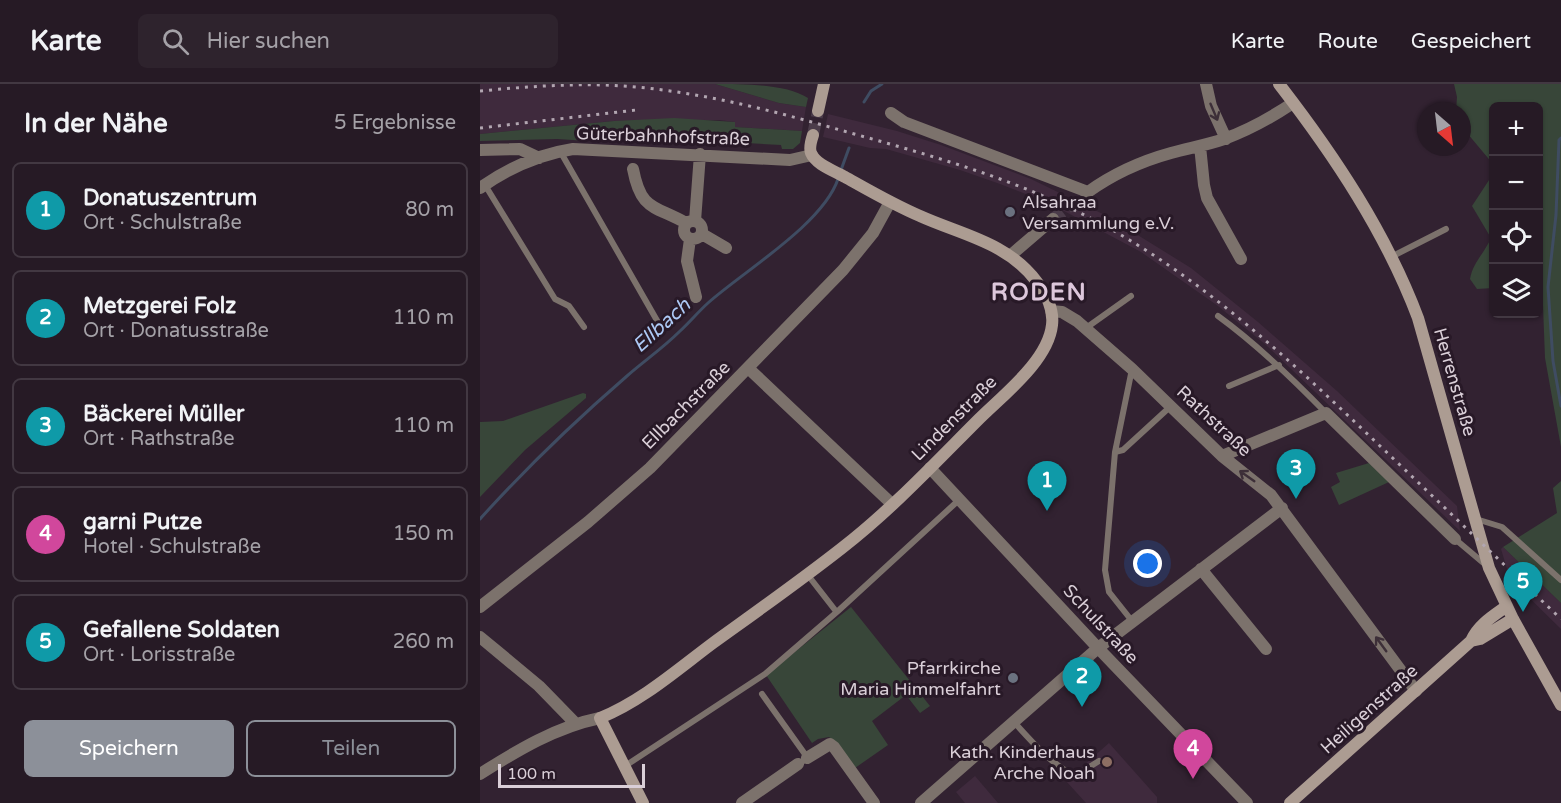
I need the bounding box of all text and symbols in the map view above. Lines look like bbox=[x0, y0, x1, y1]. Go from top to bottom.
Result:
search box bbox=[138, 14, 558, 68]
text: Karte bbox=[30, 24, 102, 58]
icon: search bbox=[159, 25, 192, 58]
text: Hier suchen bbox=[207, 28, 330, 54]
text: Karte bbox=[1231, 29, 1285, 54]
text: Route bbox=[1318, 29, 1378, 54]
text: Gespeichert bbox=[1411, 29, 1531, 54]
one-way arrow bbox=[1209, 102, 1220, 121]
north arrow bbox=[1417, 102, 1471, 156]
map controls bbox=[1489, 102, 1543, 318]
button: + bbox=[1489, 102, 1543, 156]
text: In der Nähe bbox=[24, 108, 168, 139]
text: 5 Ergebnisse bbox=[334, 111, 456, 135]
street label: Güterbahnhofstraße bbox=[576, 122, 750, 150]
button: − bbox=[1489, 156, 1543, 210]
text: Donatuszentrum bbox=[83, 185, 257, 211]
place label: Alsahraa Versammlung e.V. bbox=[1022, 191, 1175, 234]
text: 1 bbox=[39, 198, 52, 222]
text: 80 m bbox=[405, 198, 454, 222]
marker: Alsahraa Versammlung e.V. bbox=[1003, 205, 1017, 219]
button: locate bbox=[1489, 210, 1543, 264]
text: Ort · Schulstraße bbox=[83, 211, 242, 235]
button: layers bbox=[1489, 264, 1543, 318]
district label: RODEN bbox=[991, 278, 1087, 307]
text: Metzgerei Folz bbox=[83, 293, 236, 319]
water label: Ellbach bbox=[628, 293, 696, 358]
text: 2 bbox=[39, 306, 52, 330]
text: 110 m bbox=[393, 306, 454, 330]
text: Ort · Donatusstraße bbox=[83, 319, 269, 343]
street label: Herrenstraße bbox=[1429, 325, 1481, 439]
street label: Ellbachstraße bbox=[637, 356, 735, 454]
street label: Lindenstraße bbox=[907, 371, 1001, 465]
street label: Rathstraße bbox=[1172, 381, 1256, 461]
text: Bäckerei Müller bbox=[83, 401, 245, 427]
text: 3 bbox=[39, 414, 52, 438]
text: 110 m bbox=[393, 414, 454, 438]
text: Ort · Rathstraße bbox=[83, 427, 235, 451]
pin: 3 bbox=[1276, 450, 1316, 499]
pin: 1 bbox=[1028, 462, 1066, 511]
one-way arrow bbox=[1240, 470, 1256, 482]
text: garni Putze bbox=[83, 509, 202, 535]
text: 4 bbox=[39, 522, 52, 546]
text: 150 m bbox=[393, 522, 454, 546]
text: Hotel · Schulstraße bbox=[83, 535, 261, 559]
your location bbox=[1133, 549, 1162, 578]
pin: 5 bbox=[1504, 562, 1542, 612]
street label: Schulstraße bbox=[1059, 580, 1143, 668]
text: Gefallene Soldaten bbox=[83, 617, 280, 643]
text: 5 bbox=[39, 630, 52, 654]
text: 260 m bbox=[393, 630, 454, 654]
one-way arrow bbox=[1375, 636, 1387, 652]
text: Ort · Lorisstraße bbox=[83, 643, 235, 667]
place label: Pfarrkirche Maria Himmelfahrt bbox=[840, 657, 1001, 700]
pin: 2 bbox=[1062, 658, 1102, 707]
street label: Heiligenstraße bbox=[1316, 660, 1422, 758]
marker: Pfarrkirche Maria Himmelfahrt bbox=[1006, 671, 1020, 685]
button: Speichern bbox=[24, 720, 234, 777]
button: Teilen bbox=[246, 720, 456, 777]
pin: 4 bbox=[1174, 730, 1212, 779]
place label: Kath. Kinderhaus Arche Noah bbox=[949, 741, 1095, 784]
marker: Kath. Kinderhaus Arche Noah bbox=[1100, 755, 1114, 769]
scale bar bbox=[498, 761, 645, 788]
text: 100 m bbox=[507, 764, 556, 784]

